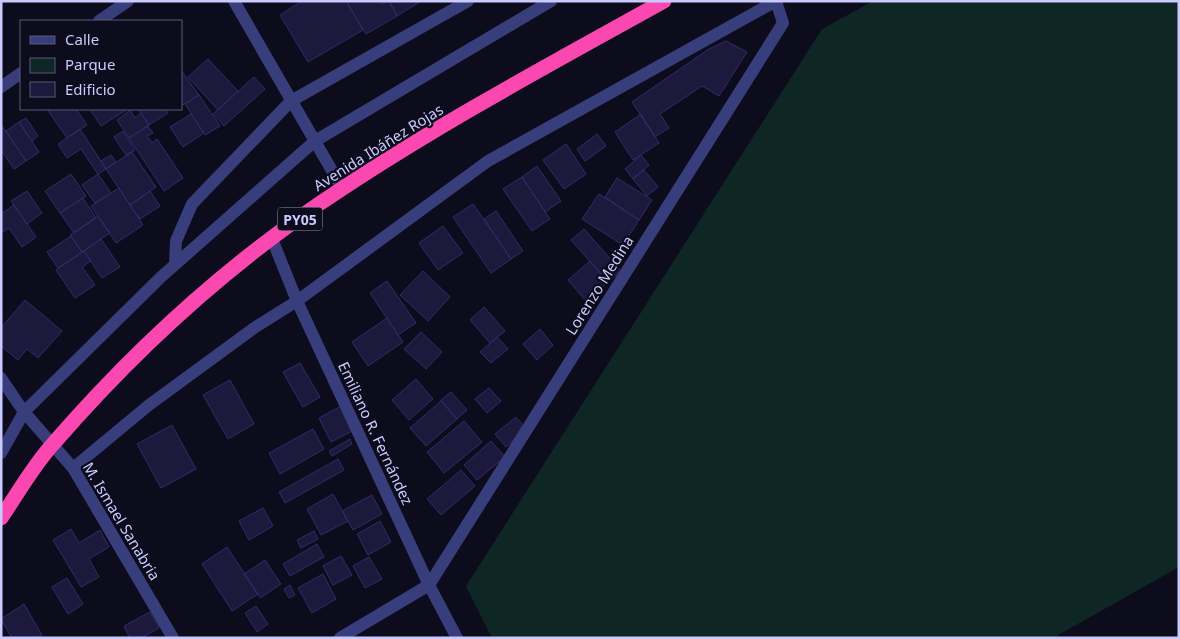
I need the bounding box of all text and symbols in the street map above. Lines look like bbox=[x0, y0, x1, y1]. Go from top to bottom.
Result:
legend bbox=[20, 20, 182, 110]
text: Calle bbox=[65, 29, 99, 49]
text: Parque bbox=[65, 54, 115, 74]
text: Edificio bbox=[65, 79, 116, 99]
street label: Avenida Ibáñez Rojas bbox=[309, 99, 447, 195]
road number: PY05 bbox=[278, 208, 322, 230]
street label: Lorenzo Medina bbox=[560, 232, 638, 338]
street label: Emiliano R. Fernández bbox=[334, 358, 418, 508]
street label: M. Ismael Sanabria bbox=[79, 458, 165, 584]

